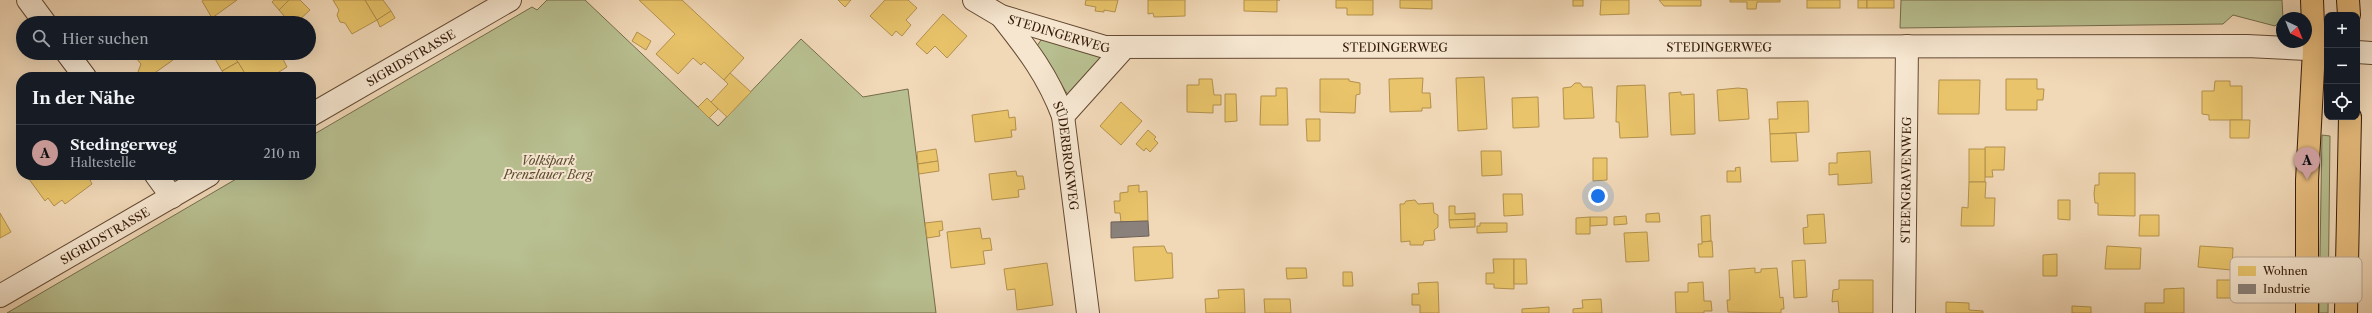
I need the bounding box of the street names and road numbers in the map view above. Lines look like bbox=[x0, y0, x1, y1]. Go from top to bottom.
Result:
street label: STEDINGERWEG bbox=[1006, 11, 1110, 55]
street label: SIGRIDSTRASSE bbox=[363, 26, 458, 89]
street label: STEDINGERWEG bbox=[1342, 39, 1448, 54]
street label: STEDINGERWEG bbox=[1666, 39, 1772, 54]
street label: SÜDERBROKWEG bbox=[1050, 99, 1082, 212]
street label: STEENGRAVENWEG bbox=[1897, 116, 1914, 244]
street label: SIGRIDSTRASSE bbox=[57, 204, 152, 267]

